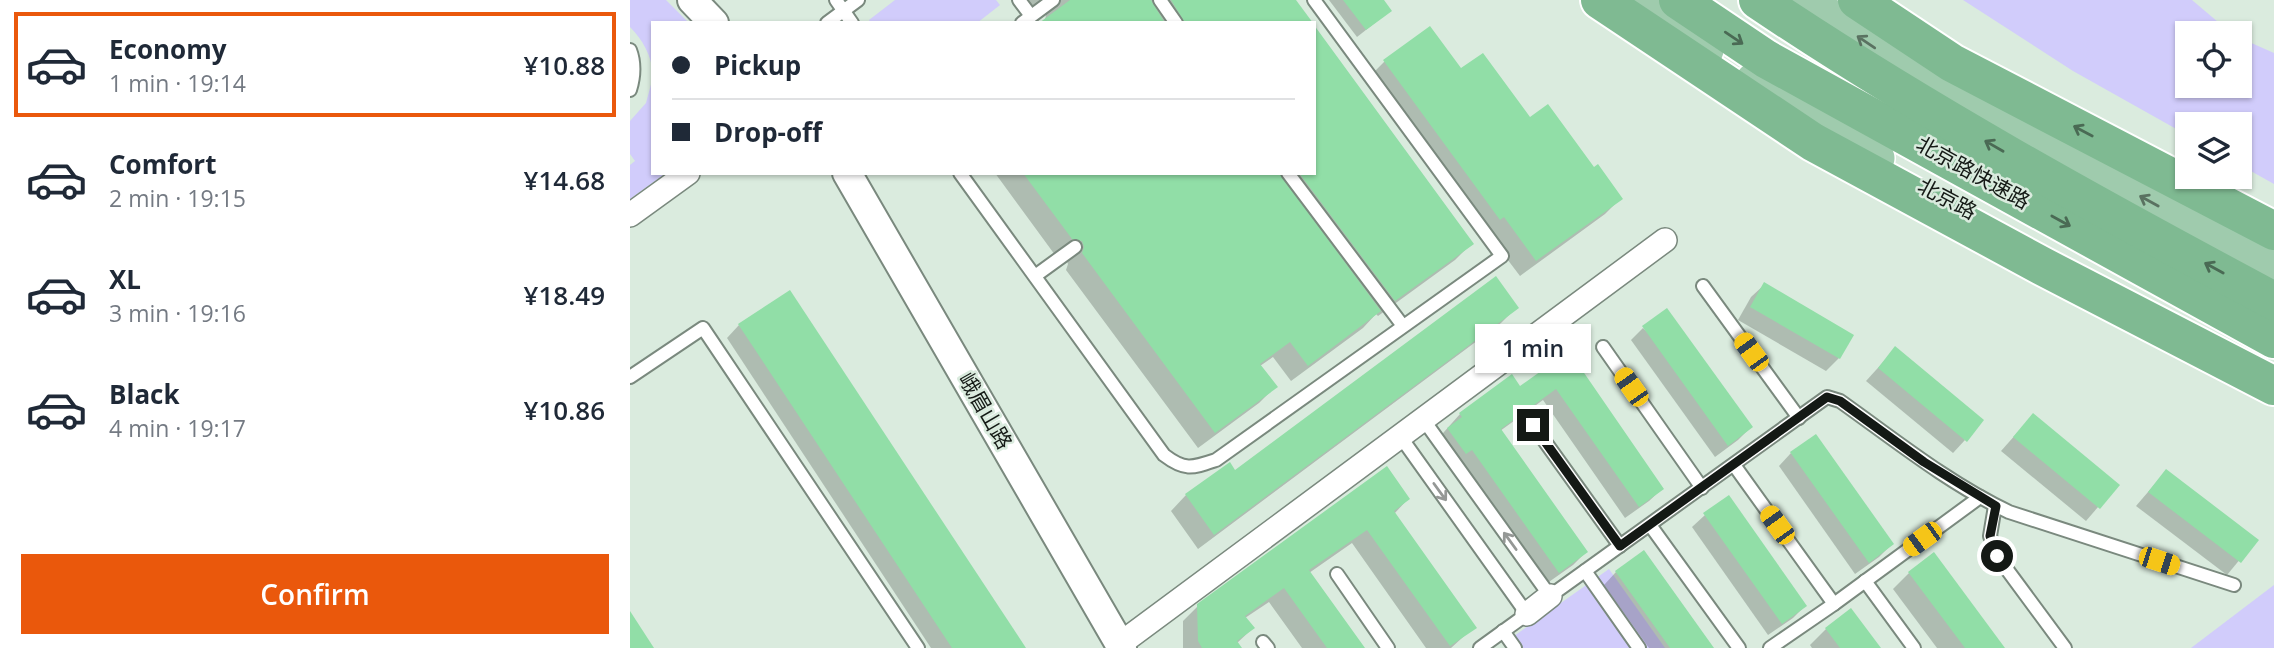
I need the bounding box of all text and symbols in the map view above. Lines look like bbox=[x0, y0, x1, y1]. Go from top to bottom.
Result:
map controls bbox=[2175, 21, 2252, 189]
button: locate bbox=[2175, 21, 2252, 98]
text: Economy bbox=[109, 31, 227, 67]
one-way arrow bbox=[1724, 31, 1744, 45]
icon: car bbox=[25, 33, 88, 96]
one-way arrow bbox=[1857, 35, 1876, 49]
text: ¥10.88 bbox=[524, 47, 605, 83]
text: Pickup bbox=[714, 47, 801, 83]
text: 1 min · 19:14 bbox=[109, 67, 246, 99]
button: layers bbox=[2175, 112, 2252, 189]
text: Drop-off bbox=[714, 114, 822, 150]
one-way arrow bbox=[2073, 124, 2094, 138]
street label: 北京路快速路 bbox=[1912, 131, 2034, 215]
one-way arrow bbox=[1984, 138, 2004, 152]
text: Comfort bbox=[109, 146, 216, 182]
icon: car bbox=[25, 148, 88, 211]
text: ¥14.68 bbox=[524, 162, 605, 198]
street label: 北京路 bbox=[1913, 173, 1981, 225]
text: 2 min · 19:15 bbox=[109, 182, 246, 214]
one-way arrow bbox=[2140, 194, 2160, 208]
one-way arrow bbox=[2050, 215, 2071, 229]
text: XL bbox=[109, 261, 141, 297]
one-way arrow bbox=[2204, 261, 2225, 274]
icon: car bbox=[25, 263, 88, 326]
text: ¥18.49 bbox=[524, 277, 605, 313]
text: 3 min · 19:16 bbox=[109, 297, 246, 329]
callout: 1 min bbox=[1475, 324, 1591, 372]
car bbox=[1731, 329, 1772, 375]
text: 1 min bbox=[1502, 332, 1564, 364]
car bbox=[1611, 364, 1652, 410]
street label: 峨眉山路 bbox=[953, 367, 1019, 454]
text: Black bbox=[109, 376, 180, 412]
icon: car bbox=[25, 378, 88, 441]
text: ¥10.86 bbox=[524, 392, 605, 428]
route end bbox=[1517, 409, 1549, 441]
text: 4 min · 19:17 bbox=[109, 412, 246, 444]
one-way arrow bbox=[1432, 482, 1447, 501]
car bbox=[1757, 502, 1798, 548]
car bbox=[1899, 518, 1946, 560]
one-way arrow bbox=[1503, 532, 1517, 551]
route start bbox=[1981, 540, 2013, 572]
car bbox=[2136, 545, 2183, 577]
button: Confirm bbox=[21, 554, 609, 634]

